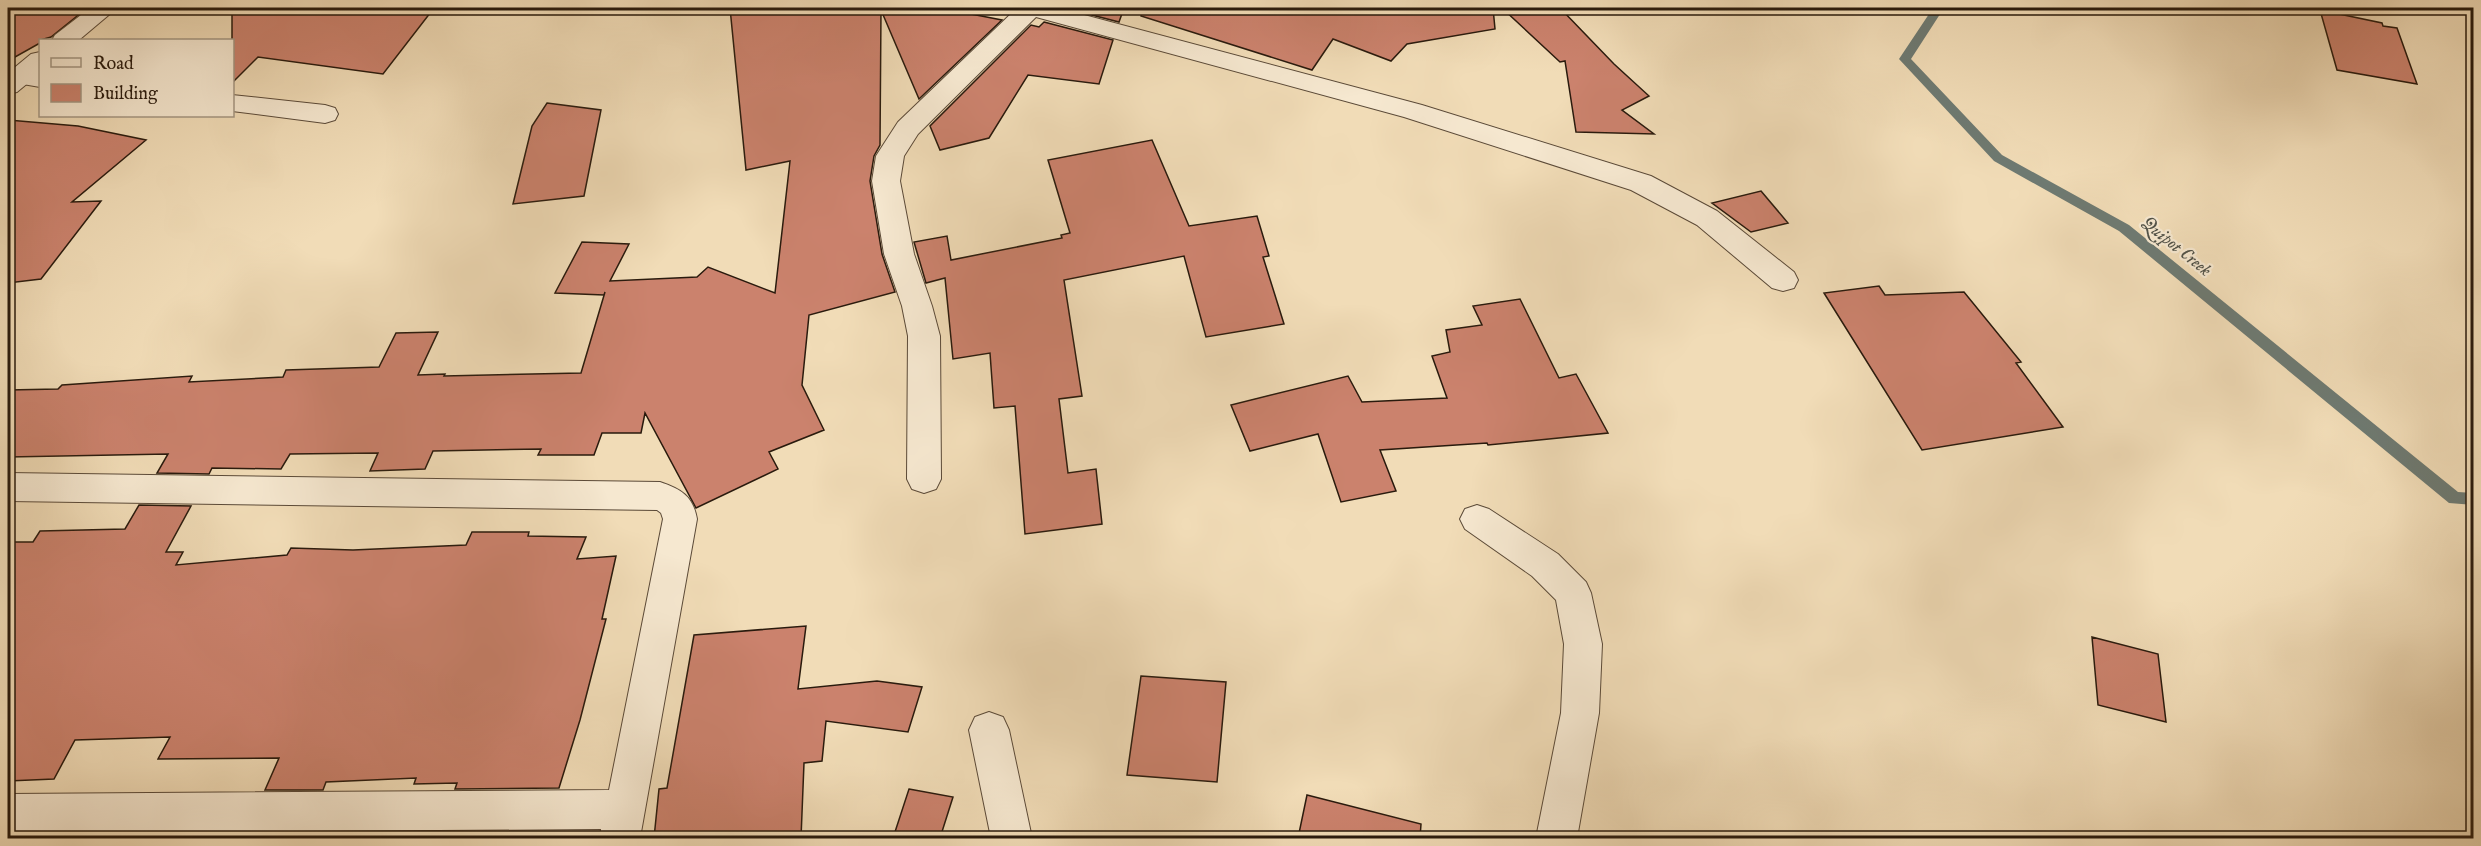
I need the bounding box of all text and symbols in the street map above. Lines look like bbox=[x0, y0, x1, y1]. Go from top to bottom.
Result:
legend bbox=[39, 39, 234, 117]
text: Road bbox=[93, 53, 134, 76]
text: Building bbox=[93, 83, 158, 106]
water label: Quipot Creek bbox=[2136, 212, 2216, 282]

